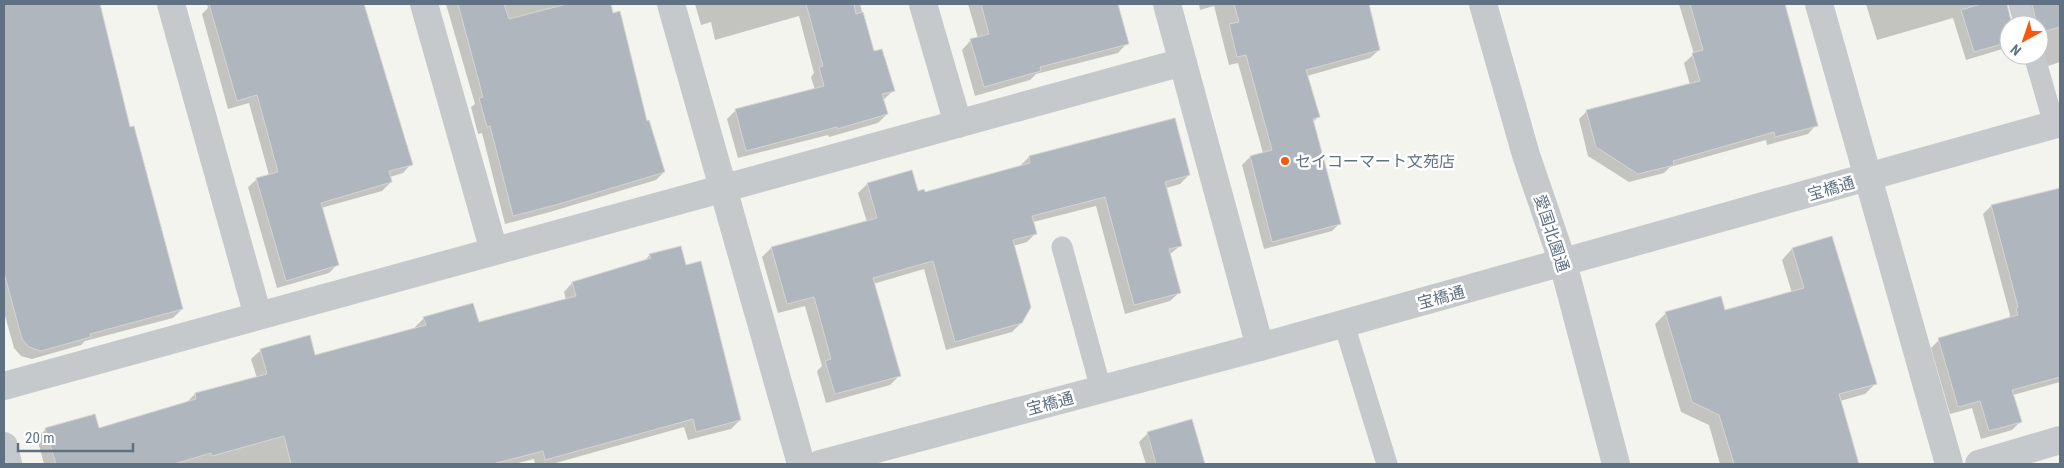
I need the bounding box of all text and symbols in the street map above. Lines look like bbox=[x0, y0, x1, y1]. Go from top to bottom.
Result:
north arrow bbox=[1999, 15, 2049, 65]
text: N bbox=[2007, 41, 2024, 59]
place label: セイコーマート文苑店 bbox=[1295, 152, 1455, 171]
marker: セイコーマート文苑店 bbox=[1279, 155, 1291, 167]
street label: 宝橋通 bbox=[1805, 173, 1857, 204]
street label: 愛国北園通 bbox=[1530, 192, 1573, 274]
street label: 宝橋通 bbox=[1415, 282, 1467, 313]
street label: 宝橋通 bbox=[1024, 388, 1076, 419]
scale bar bbox=[18, 420, 132, 452]
text: 20 m bbox=[25, 429, 55, 447]

